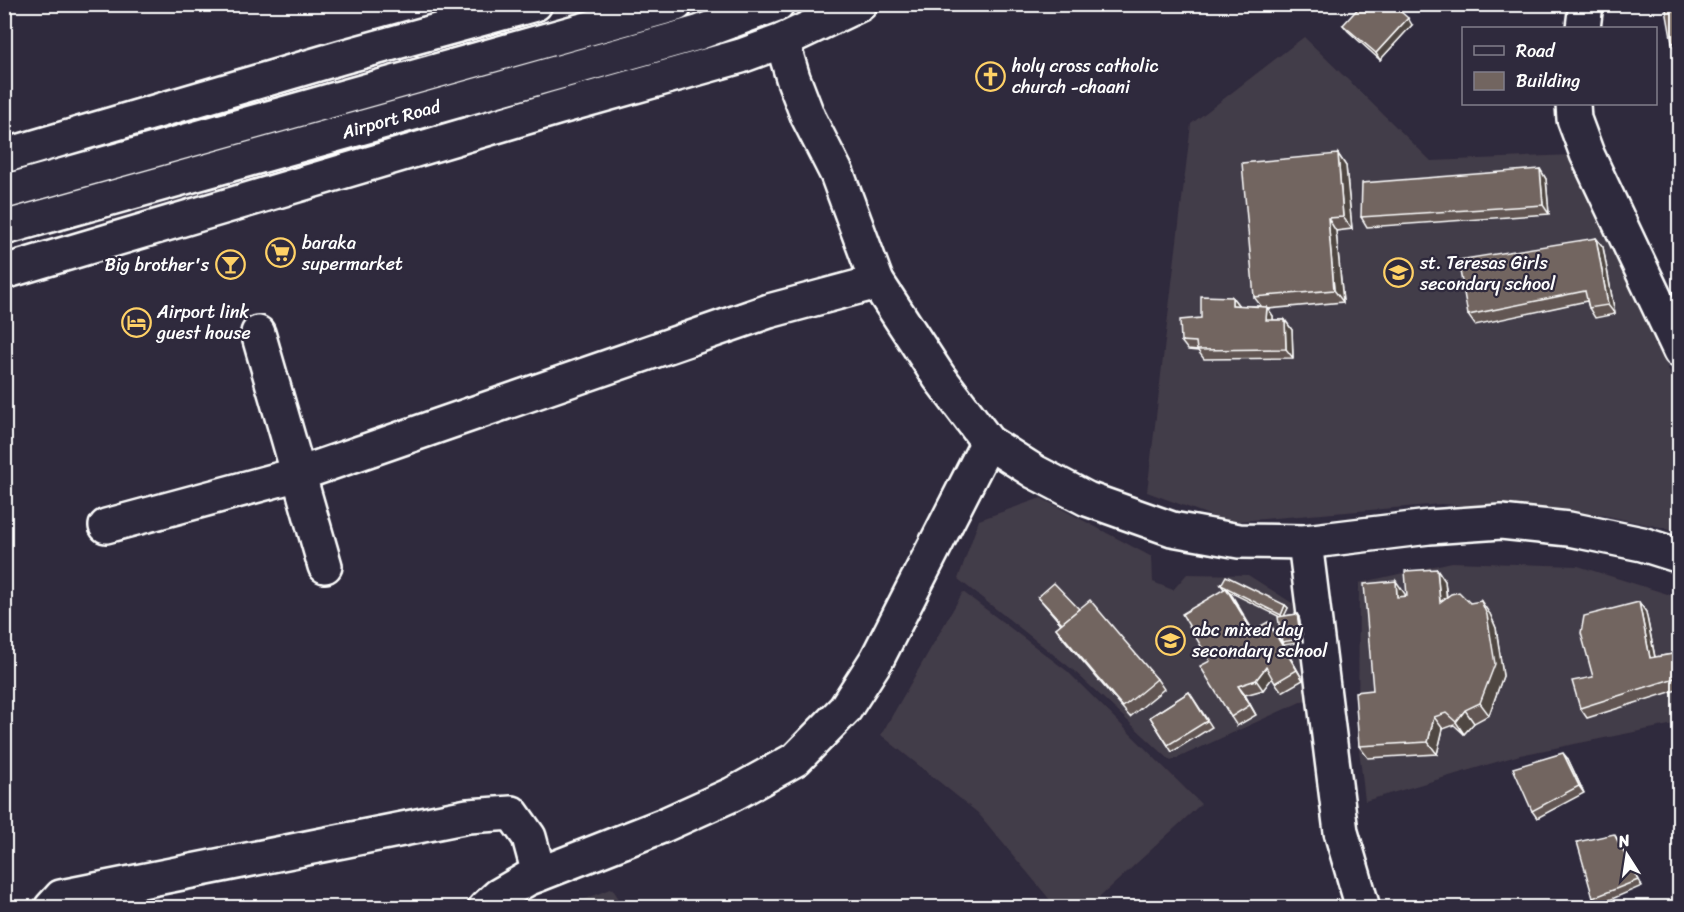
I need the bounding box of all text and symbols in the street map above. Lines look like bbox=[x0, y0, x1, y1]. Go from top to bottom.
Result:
legend bbox=[1462, 27, 1657, 105]
text: Road bbox=[1516, 35, 1556, 67]
place label: holy cross catholic church -chaani bbox=[1011, 50, 1158, 103]
church icon: holy cross catholic church -chaani bbox=[975, 60, 1007, 92]
text: Building bbox=[1516, 65, 1580, 97]
street label: Airport Road bbox=[337, 90, 446, 149]
place label: baraka supermarket bbox=[301, 227, 403, 280]
supermarket icon: baraka supermarket bbox=[265, 237, 297, 269]
place label: st. Teresas Girls secondary school bbox=[1419, 247, 1556, 300]
place label: Big brother's bbox=[104, 249, 210, 281]
bar icon: Big brother's bbox=[214, 249, 246, 281]
school or university icon: st. Teresas Girls secondary school bbox=[1383, 257, 1415, 289]
place label: Airport link guest house bbox=[155, 296, 251, 349]
hotel icon: Airport link guest house bbox=[120, 306, 152, 338]
place label: abc mixed day secondary school bbox=[1191, 614, 1328, 667]
school or university icon: abc mixed day secondary school bbox=[1155, 624, 1187, 656]
north arrow bbox=[1597, 825, 1657, 885]
text: N bbox=[1615, 825, 1633, 856]

